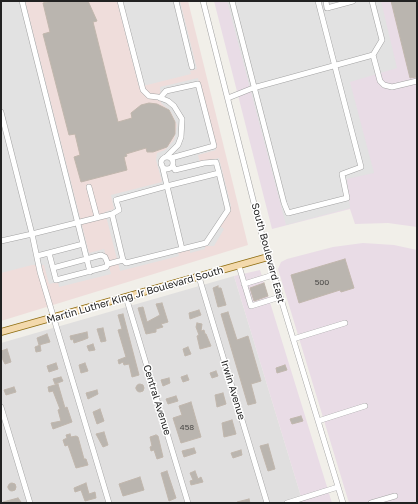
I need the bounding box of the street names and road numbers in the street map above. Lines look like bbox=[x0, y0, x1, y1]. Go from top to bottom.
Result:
street label: South Boulevard East bbox=[249, 202, 287, 304]
street label: Martin Luther King Jr Boulevard South bbox=[45, 264, 225, 326]
street label: Irwin Avenue bbox=[218, 359, 248, 421]
street label: Central Avenue bbox=[141, 363, 173, 437]

